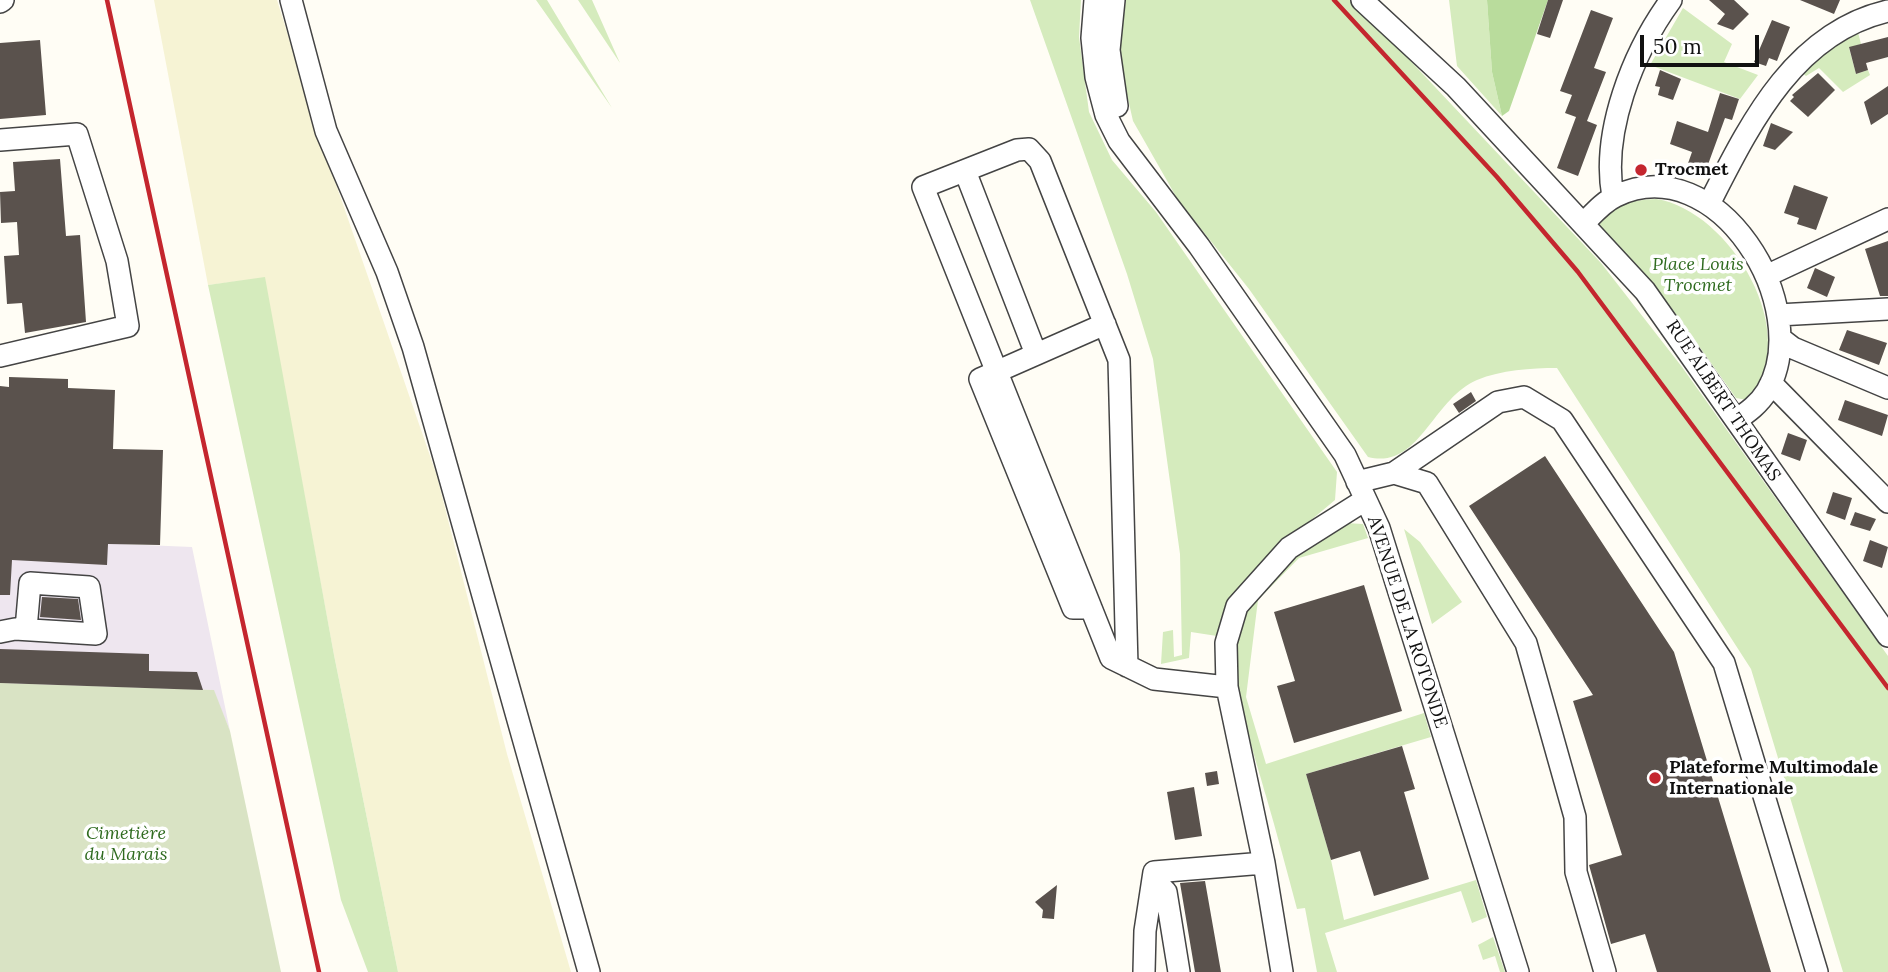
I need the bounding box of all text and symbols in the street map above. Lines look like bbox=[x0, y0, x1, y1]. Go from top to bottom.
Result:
scale bar bbox=[1643, 21, 1762, 65]
text: 50 m bbox=[1653, 33, 1702, 60]
place label: Trocmet bbox=[1655, 159, 1728, 181]
marker: Trocmet bbox=[1633, 162, 1649, 178]
park label: Place Louis Trocmet bbox=[1652, 254, 1744, 296]
street label: RUE ALBERT THOMAS bbox=[1661, 316, 1785, 486]
street label: AVENUE DE LA ROTONDE bbox=[1362, 513, 1452, 731]
place label: Plateforme Multimodale Internationale bbox=[1669, 757, 1878, 800]
marker: Plateforme Multimodale Internationale bbox=[1647, 770, 1663, 786]
park label: Cimetière du Marais bbox=[85, 823, 167, 866]

